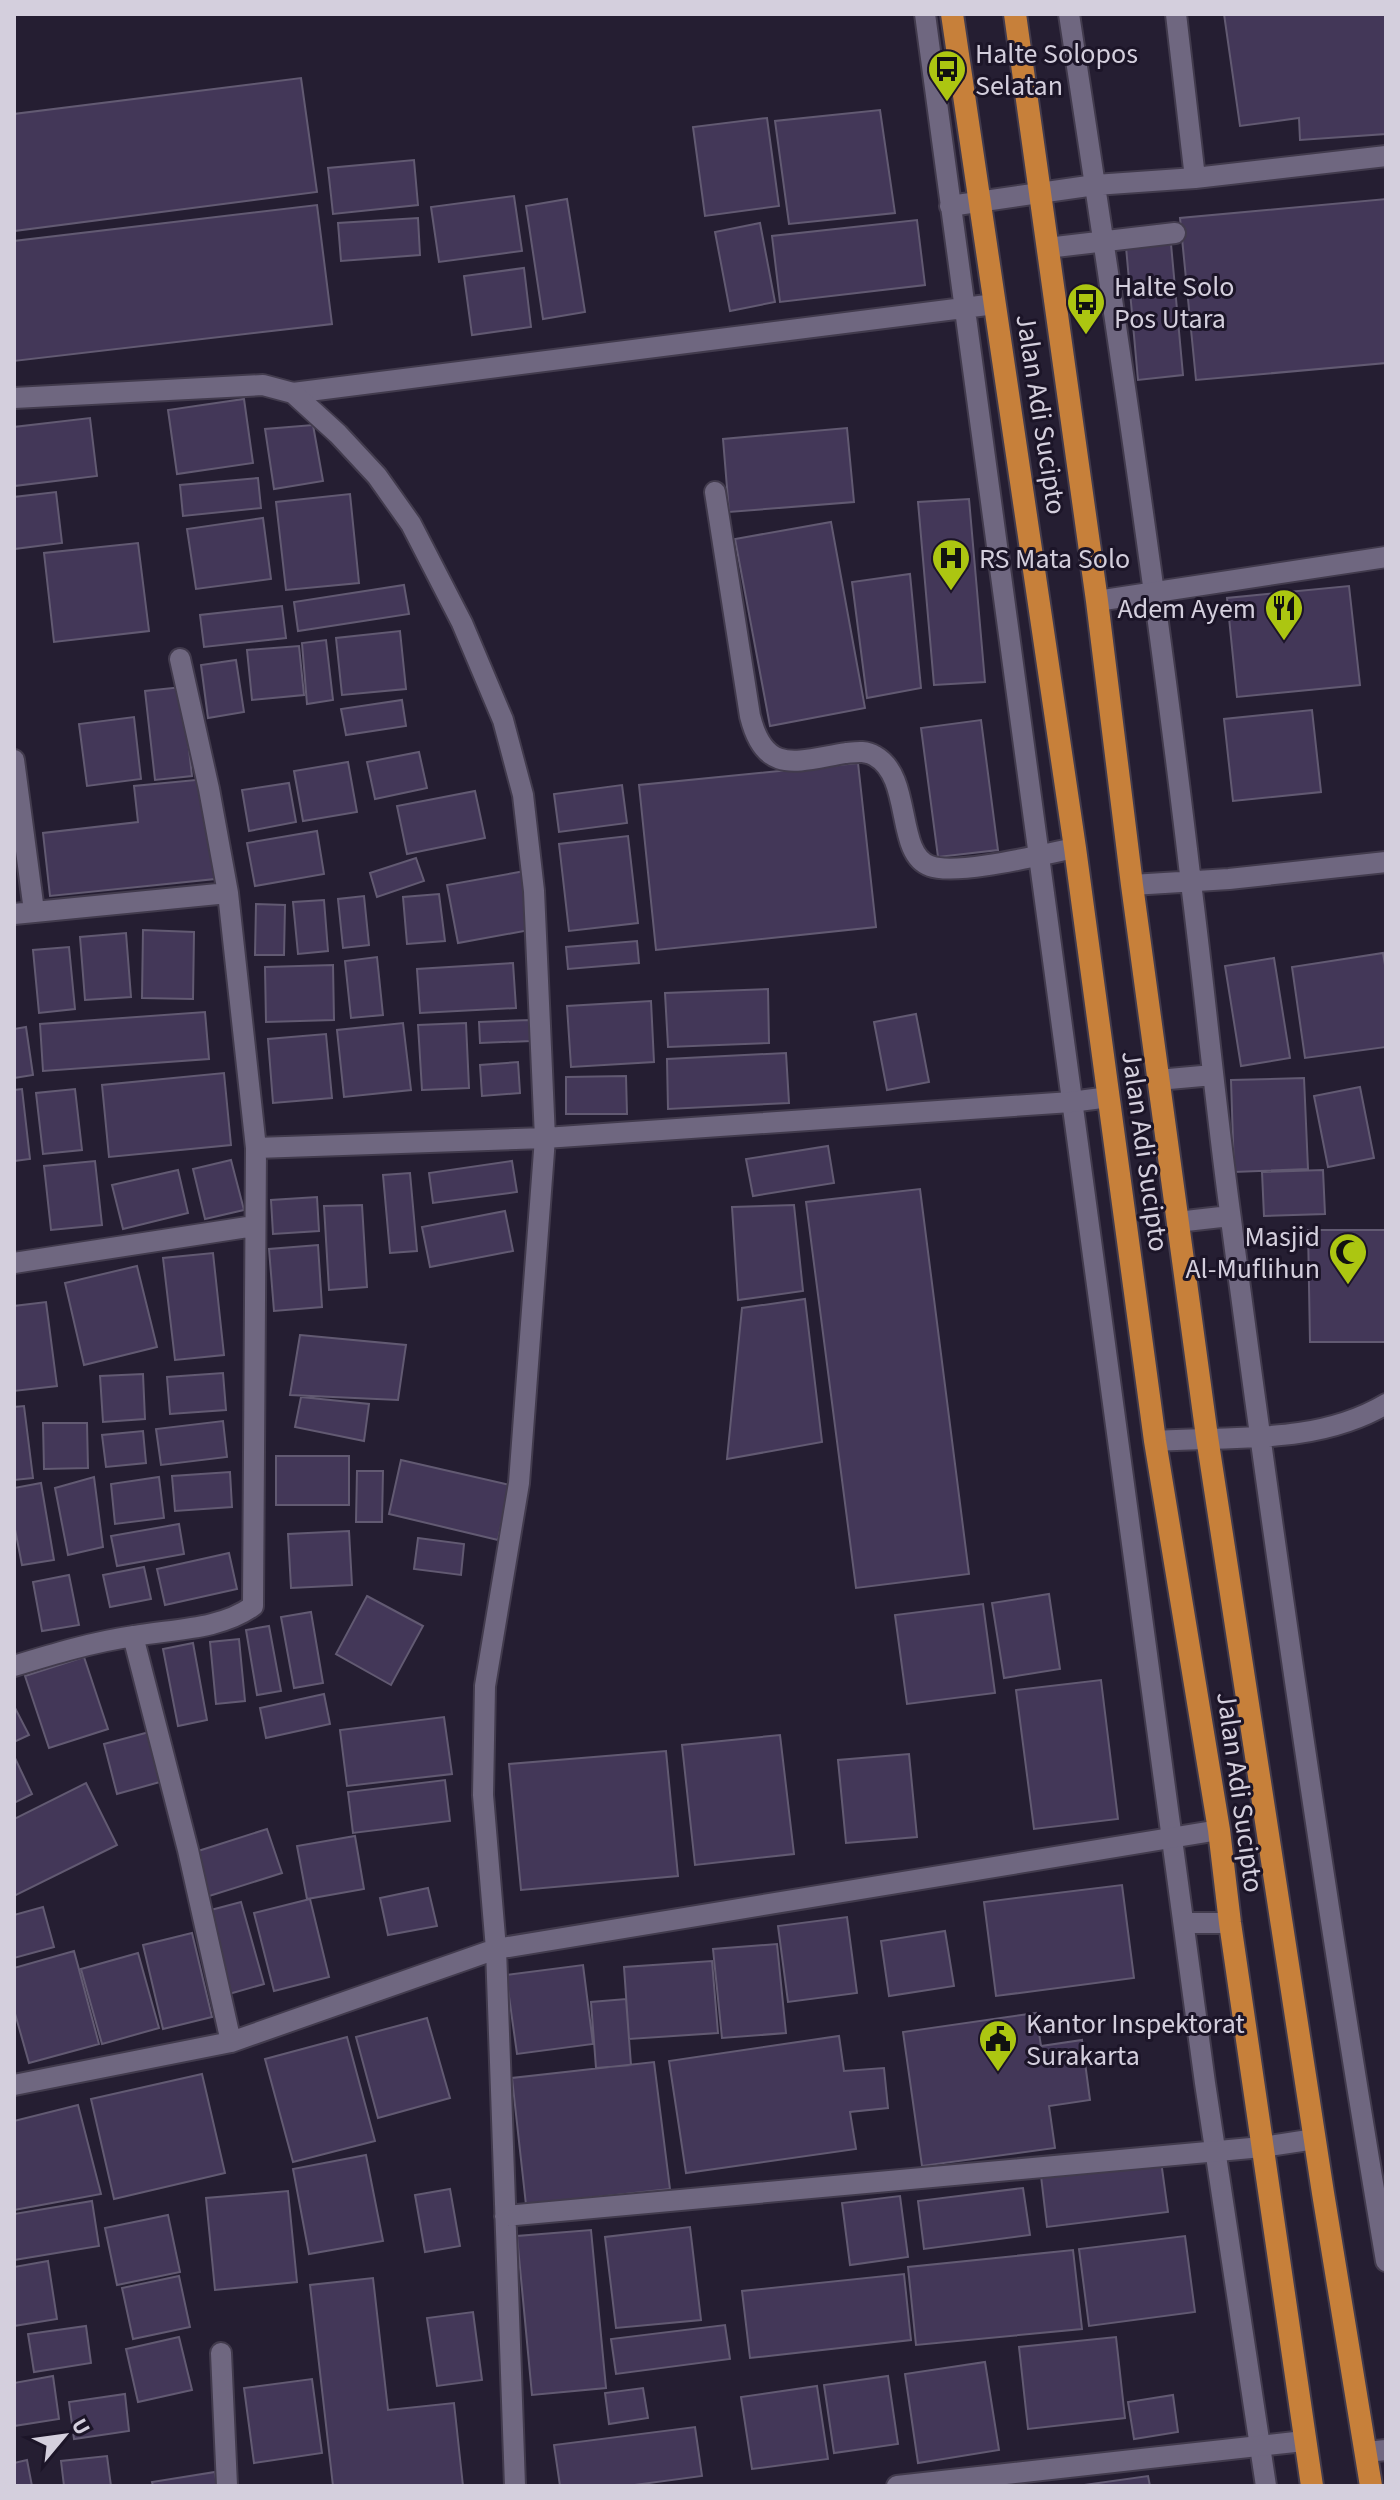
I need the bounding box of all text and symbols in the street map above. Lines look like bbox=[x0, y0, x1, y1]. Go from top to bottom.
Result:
place label: Halte Solopos Selatan bbox=[975, 34, 1138, 106]
bus stop icon: Halte Solopos Selatan bbox=[926, 48, 968, 103]
place label: Halte Solo Pos Utara bbox=[1114, 267, 1235, 339]
bus stop icon: Halte Solo Pos Utara bbox=[1065, 281, 1107, 336]
street label: Jalan Adi Sucipto bbox=[1005, 311, 1077, 517]
hospital icon: RS Mata Solo bbox=[930, 537, 972, 592]
place label: RS Mata Solo bbox=[979, 539, 1130, 579]
restaurant icon: Adem Ayem bbox=[1263, 587, 1305, 642]
place label: Adem Ayem bbox=[1117, 589, 1256, 629]
street label: Jalan Adi Sucipto bbox=[1111, 1048, 1179, 1254]
place label: Masjid Al-Muflihun bbox=[1185, 1217, 1320, 1289]
mosque icon: Masjid Al-Muflihun bbox=[1327, 1231, 1369, 1286]
street label: Jalan Adi Sucipto bbox=[1206, 1689, 1274, 1895]
place label: Kantor Inspektorat Surakarta bbox=[1026, 2004, 1245, 2076]
public building icon: Kantor Inspektorat Surakarta bbox=[977, 2018, 1019, 2073]
north arrow bbox=[24, 2396, 104, 2476]
text: U bbox=[63, 2413, 98, 2441]

